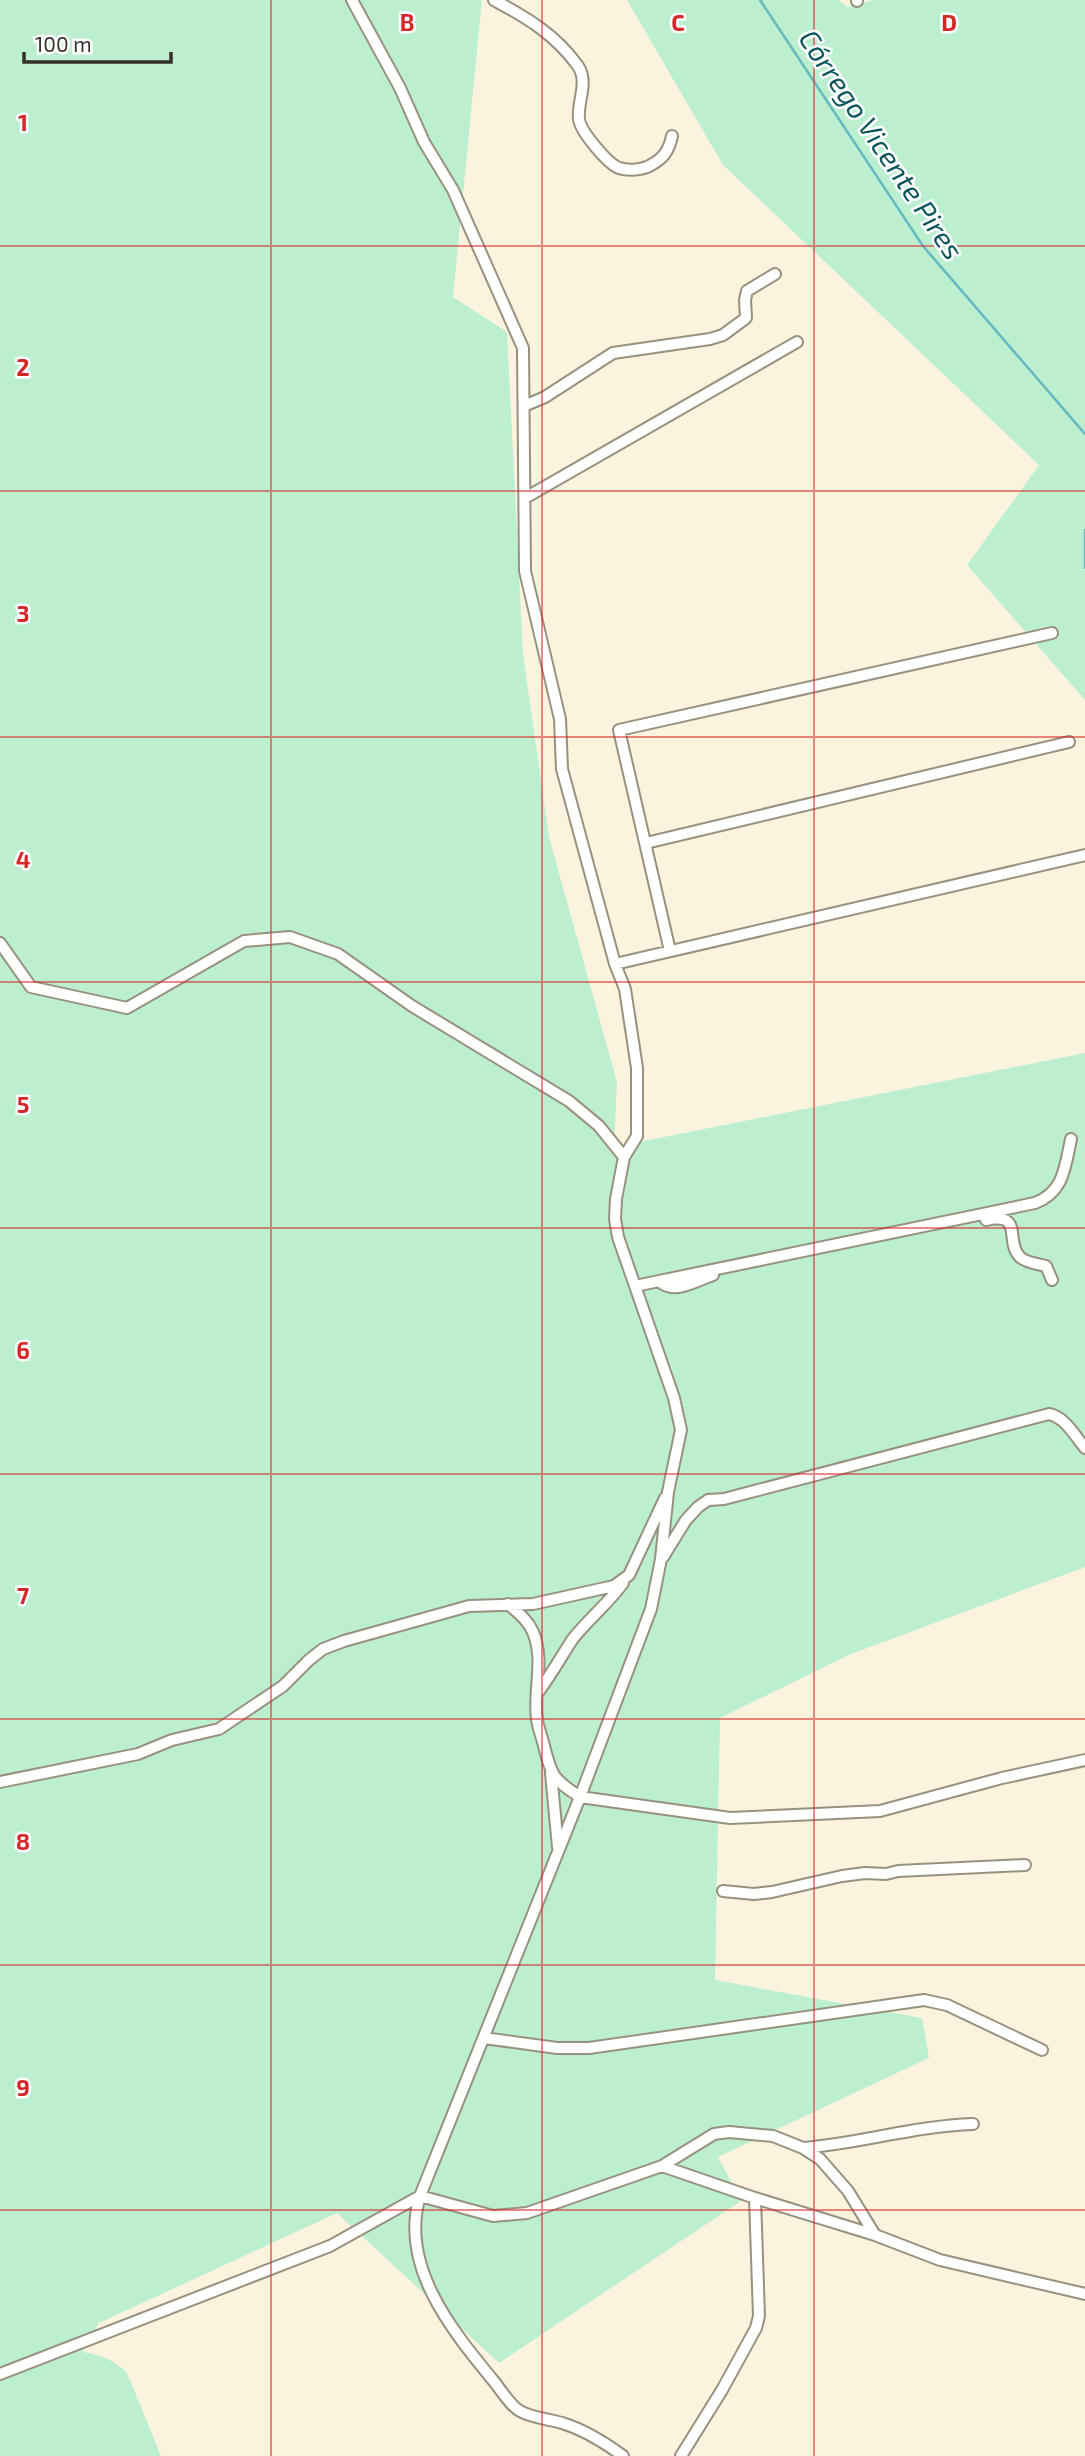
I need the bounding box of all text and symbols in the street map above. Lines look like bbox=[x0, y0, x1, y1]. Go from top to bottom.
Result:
text: B bbox=[400, 8, 414, 36]
text: C bbox=[671, 8, 685, 36]
text: D bbox=[941, 8, 957, 36]
scale bar bbox=[24, 21, 172, 65]
water label: Córrego Vicente Pires bbox=[793, 23, 971, 265]
text: 100 m bbox=[35, 31, 92, 56]
text: 1 bbox=[18, 108, 28, 136]
text: 2 bbox=[16, 353, 30, 381]
text: 3 bbox=[16, 599, 30, 627]
text: 4 bbox=[16, 845, 30, 873]
text: 5 bbox=[17, 1090, 29, 1118]
text: 6 bbox=[16, 1336, 30, 1364]
text: 7 bbox=[17, 1581, 29, 1609]
text: 8 bbox=[16, 1827, 30, 1855]
text: 9 bbox=[16, 2073, 30, 2101]

